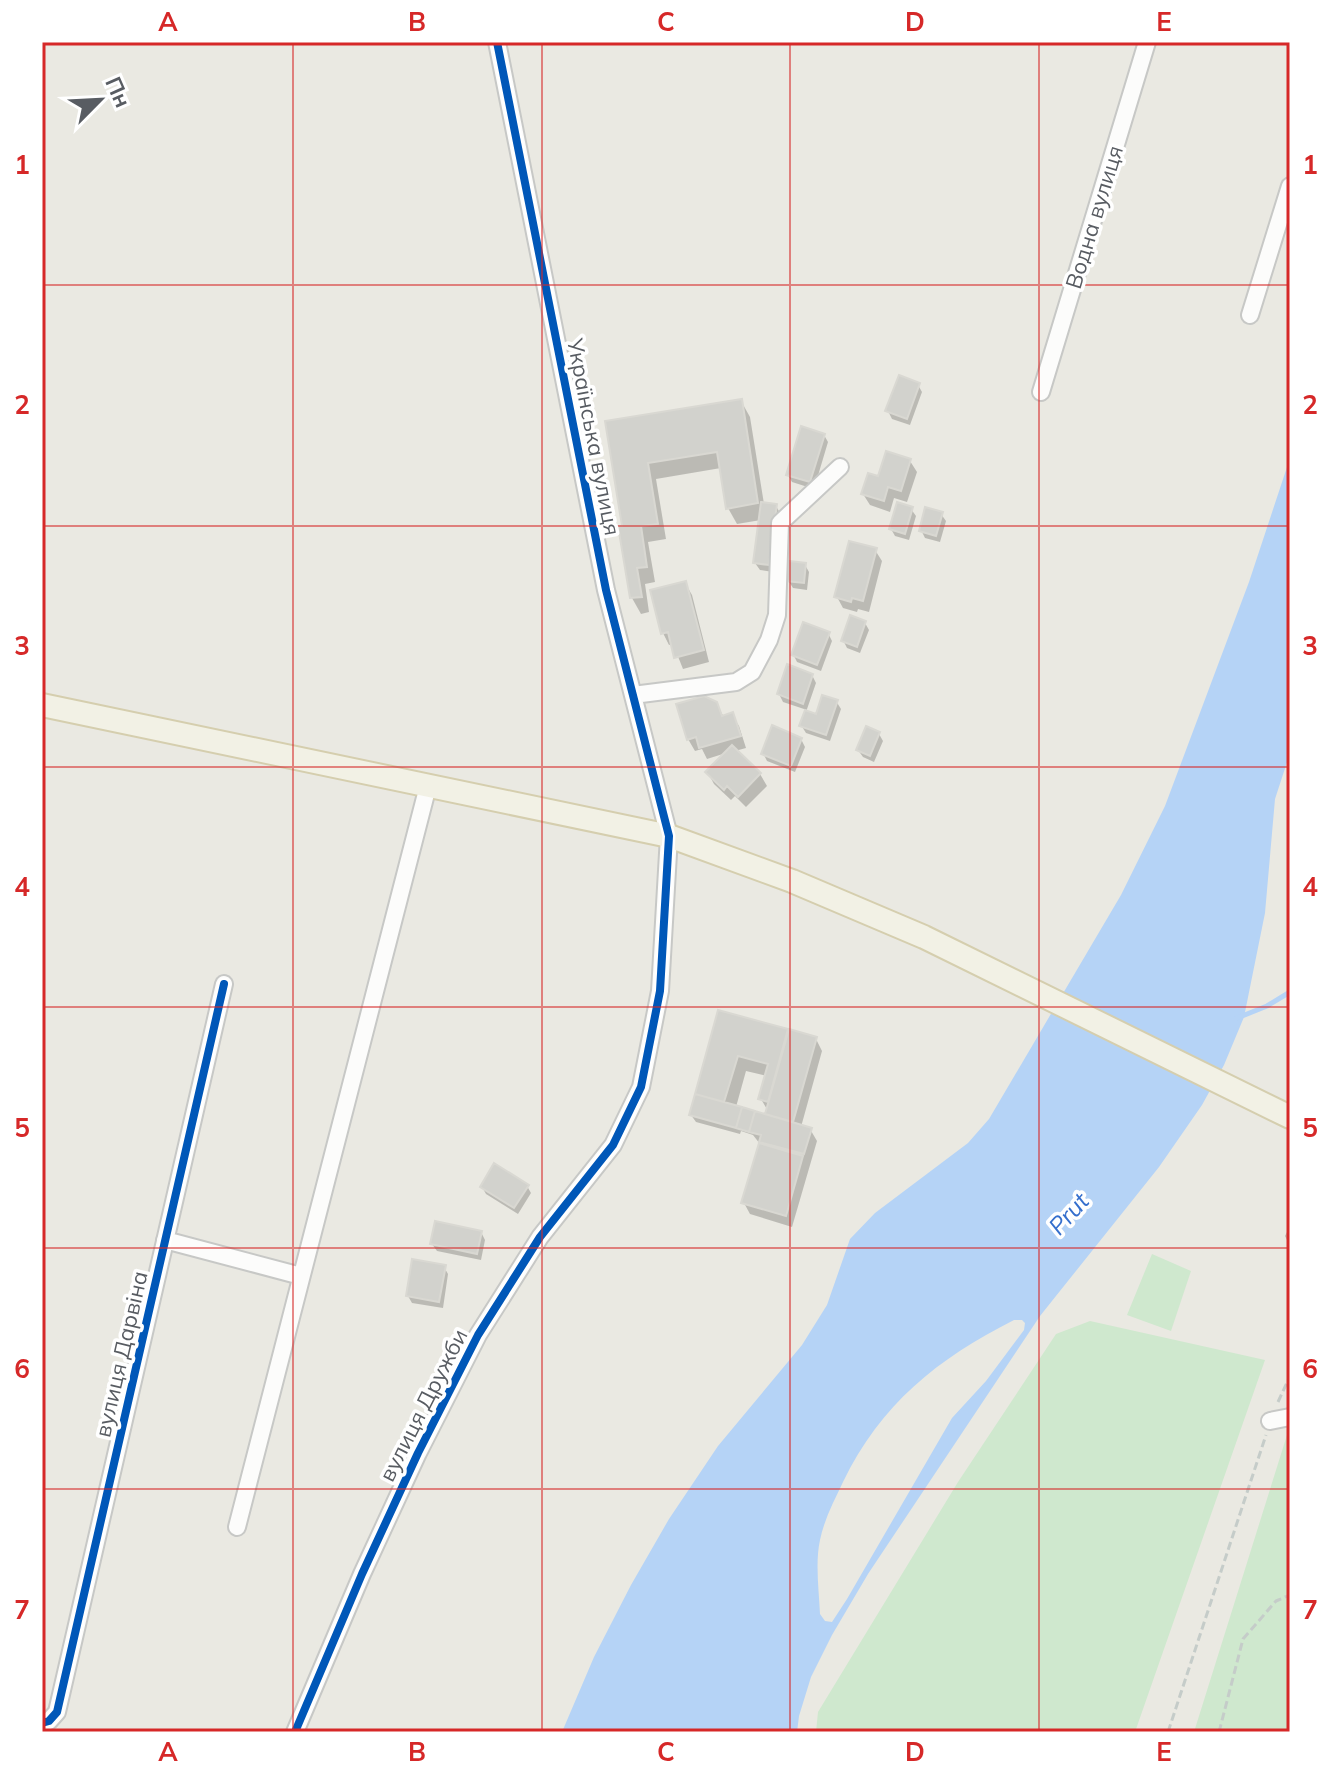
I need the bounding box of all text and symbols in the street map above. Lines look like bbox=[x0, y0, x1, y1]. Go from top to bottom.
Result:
text: A bbox=[158, 5, 178, 38]
text: B bbox=[408, 5, 426, 38]
text: C bbox=[657, 5, 675, 38]
text: D bbox=[905, 5, 925, 38]
text: E bbox=[1156, 5, 1172, 38]
north arrow bbox=[60, 60, 140, 140]
text: Пн bbox=[99, 72, 137, 112]
street label: Водна вулиця bbox=[1059, 142, 1129, 292]
text: 1 bbox=[14, 148, 30, 181]
text: 1 bbox=[1302, 148, 1318, 181]
street label: Українська вулиця bbox=[561, 335, 627, 538]
text: 2 bbox=[14, 388, 30, 421]
text: 2 bbox=[1302, 388, 1318, 421]
text: 3 bbox=[14, 629, 30, 662]
text: 3 bbox=[1302, 629, 1318, 662]
text: 4 bbox=[14, 870, 30, 903]
text: 4 bbox=[1302, 870, 1318, 903]
text: 5 bbox=[14, 1111, 30, 1144]
text: 5 bbox=[1302, 1111, 1318, 1144]
water label: Prut bbox=[1042, 1186, 1095, 1241]
street label: вулиця Дарвіна bbox=[88, 1268, 154, 1440]
street label: вулиця Дружби bbox=[373, 1324, 473, 1486]
text: 6 bbox=[14, 1352, 30, 1385]
text: 6 bbox=[1302, 1352, 1318, 1385]
text: 7 bbox=[14, 1593, 30, 1626]
text: 7 bbox=[1302, 1593, 1318, 1626]
text: A bbox=[158, 1735, 178, 1768]
text: B bbox=[408, 1735, 426, 1768]
text: C bbox=[657, 1735, 675, 1768]
text: D bbox=[905, 1735, 925, 1768]
text: E bbox=[1156, 1735, 1172, 1768]

